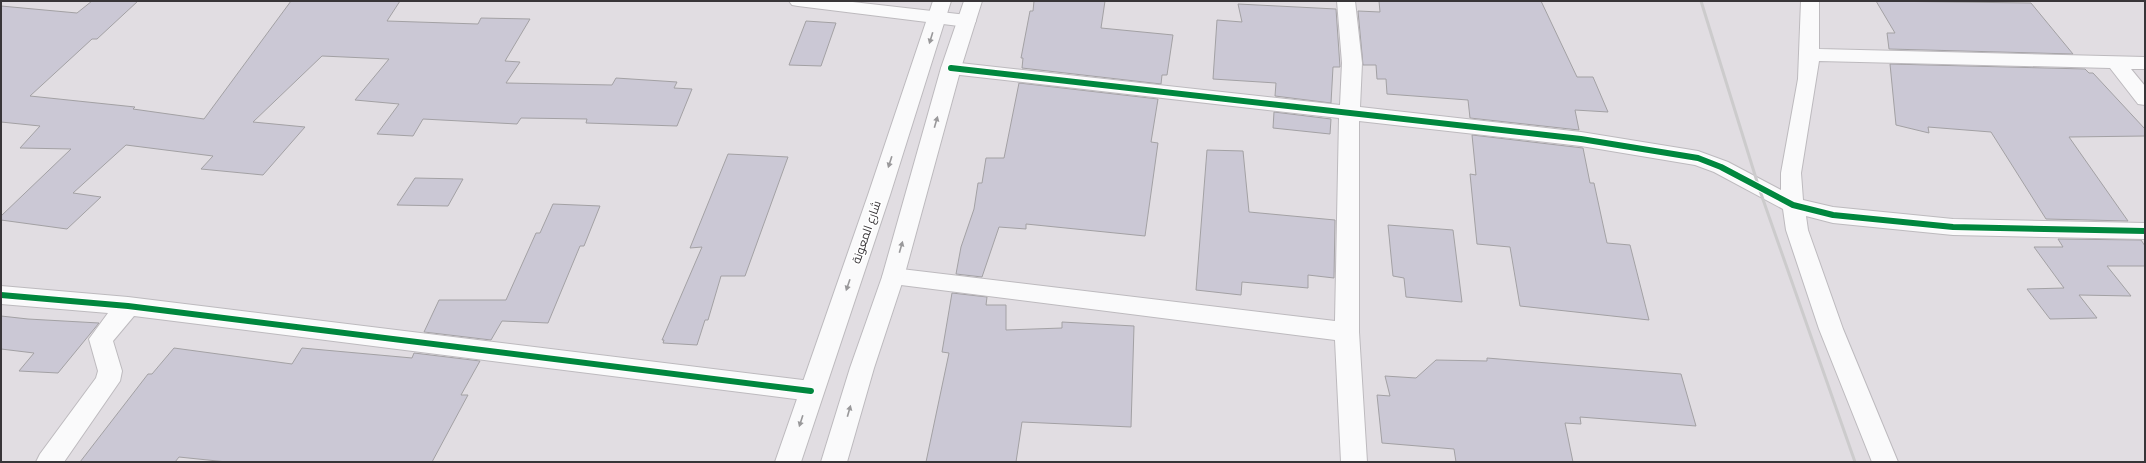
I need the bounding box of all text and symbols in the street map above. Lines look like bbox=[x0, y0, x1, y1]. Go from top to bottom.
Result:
one-way arrow bbox=[928, 33, 934, 45]
one-way arrow bbox=[933, 116, 939, 128]
one-way arrow bbox=[887, 156, 893, 168]
street label: شارع المعونة bbox=[848, 198, 885, 266]
one-way arrow bbox=[898, 241, 904, 253]
one-way arrow bbox=[845, 279, 851, 291]
one-way arrow bbox=[846, 405, 852, 417]
one-way arrow bbox=[798, 415, 804, 427]

